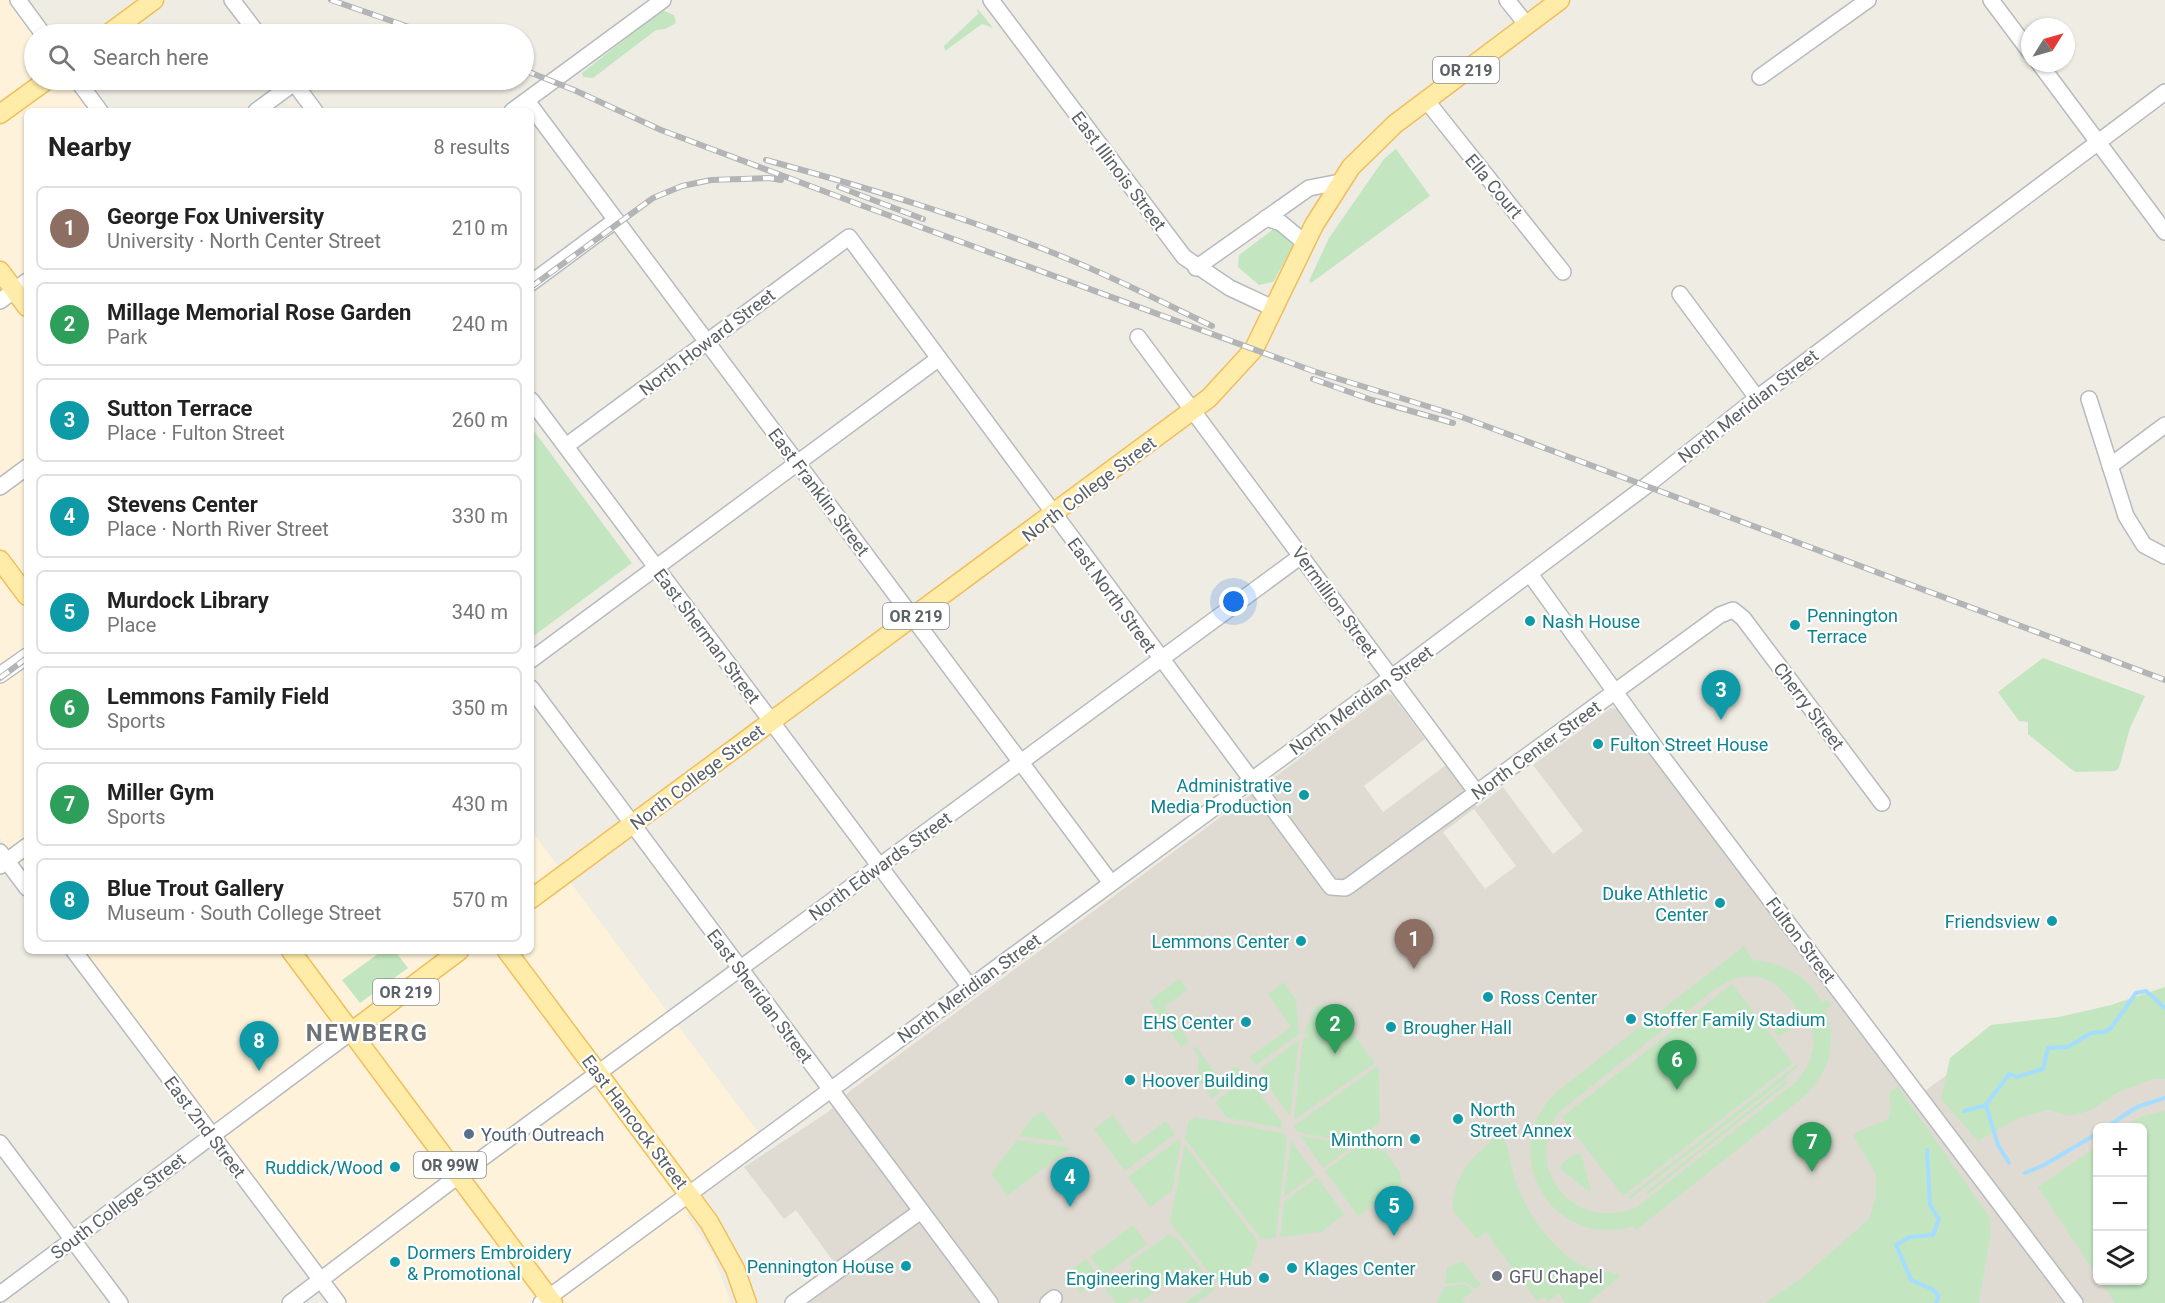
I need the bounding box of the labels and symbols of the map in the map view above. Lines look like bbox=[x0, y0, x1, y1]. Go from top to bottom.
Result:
north arrow bbox=[2021, 18, 2075, 72]
road number: OR 219 bbox=[1433, 57, 1499, 83]
street label: East Illinois Street bbox=[1067, 107, 1171, 235]
street label: Ella Court bbox=[1461, 150, 1527, 223]
street label: North Howard Street bbox=[635, 284, 779, 400]
street label: North Meridian Street bbox=[1674, 345, 1822, 467]
street label: East Franklin Street bbox=[764, 424, 874, 560]
street label: North College Street bbox=[1018, 432, 1160, 546]
street label: East North Street bbox=[1063, 533, 1161, 657]
street label: Vermillion Street bbox=[1288, 542, 1382, 662]
street label: East Sherman Street bbox=[649, 564, 765, 708]
your location bbox=[1219, 587, 1248, 616]
road number: OR 219 bbox=[883, 603, 949, 629]
place label: Pennington Terrace bbox=[1807, 605, 1898, 647]
place label: Nash House bbox=[1542, 611, 1640, 632]
marker: Nash House bbox=[1523, 614, 1537, 628]
marker: Pennington Terrace bbox=[1788, 618, 1802, 632]
street label: North Meridian Street bbox=[1285, 641, 1437, 759]
street label: Cherry Street bbox=[1769, 658, 1849, 754]
pin: 3 bbox=[1702, 670, 1740, 720]
street label: North Center Street bbox=[1467, 696, 1605, 804]
street label: North College Street bbox=[626, 720, 768, 834]
place label: Fulton Street House bbox=[1610, 734, 1768, 755]
marker: Fulton Street House bbox=[1591, 737, 1605, 751]
place label: Administrative Media Production bbox=[1150, 775, 1292, 817]
marker: Administrative Media Production bbox=[1297, 788, 1311, 802]
street label: North Edwards Street bbox=[805, 807, 955, 925]
place label: Duke Athletic Center bbox=[1602, 883, 1708, 925]
street label: Fulton Street bbox=[1762, 893, 1840, 987]
marker: Duke Athletic Center bbox=[1713, 896, 1727, 910]
place label: Friendsview bbox=[1945, 911, 2040, 932]
marker: Friendsview bbox=[2045, 914, 2059, 928]
pin: 1 bbox=[1394, 920, 1434, 969]
street label: East Sheridan Street bbox=[703, 925, 817, 1067]
street label: North Meridian Street bbox=[893, 929, 1045, 1047]
place label: Lemmons Center bbox=[1151, 931, 1289, 952]
marker: Lemmons Center bbox=[1294, 934, 1308, 948]
road number: OR 219 bbox=[373, 979, 439, 1005]
place label: Ross Center bbox=[1500, 987, 1597, 1008]
marker: Ross Center bbox=[1481, 990, 1495, 1004]
pin: 2 bbox=[1316, 1004, 1354, 1054]
place label: Stoffer Family Stadium bbox=[1643, 1009, 1826, 1030]
place label: EHS Center bbox=[1143, 1012, 1234, 1033]
marker: Stoffer Family Stadium bbox=[1624, 1012, 1638, 1026]
marker: EHS Center bbox=[1239, 1015, 1253, 1029]
place label: Brougher Hall bbox=[1403, 1017, 1512, 1038]
district label: NEWBERG bbox=[306, 1019, 428, 1047]
marker: Brougher Hall bbox=[1384, 1020, 1398, 1034]
pin: 8 bbox=[240, 1022, 278, 1071]
pin: 6 bbox=[1658, 1040, 1696, 1090]
street label: East Hancock Street bbox=[578, 1051, 692, 1193]
place label: Hoover Building bbox=[1142, 1070, 1268, 1091]
street label: East 2nd Street bbox=[160, 1072, 250, 1182]
marker: Hoover Building bbox=[1123, 1073, 1137, 1087]
place label: North Street Annex bbox=[1470, 1099, 1572, 1141]
marker: North Street Annex bbox=[1451, 1112, 1465, 1126]
pin: 7 bbox=[1792, 1122, 1832, 1172]
place label: Youth Outreach bbox=[481, 1124, 605, 1145]
marker: Youth Outreach bbox=[462, 1127, 476, 1141]
place label: Minthorn bbox=[1331, 1129, 1403, 1150]
marker: Minthorn bbox=[1408, 1132, 1422, 1146]
street label: South College Street bbox=[47, 1148, 190, 1263]
road number: OR 99W bbox=[414, 1152, 486, 1178]
place label: Ruddick/Wood bbox=[265, 1157, 383, 1178]
pin: 4 bbox=[1050, 1158, 1090, 1207]
marker: Ruddick/Wood bbox=[388, 1160, 402, 1174]
pin: 5 bbox=[1374, 1186, 1414, 1236]
place label: Dormers Embroidery & Promotional bbox=[407, 1242, 572, 1284]
marker: Dormers Embroidery & Promotional bbox=[388, 1255, 402, 1269]
place label: Pennington House bbox=[747, 1256, 894, 1277]
place label: Klages Center bbox=[1304, 1258, 1416, 1279]
marker: Pennington House bbox=[899, 1259, 913, 1273]
marker: Klages Center bbox=[1285, 1261, 1299, 1275]
place label: GFU Chapel bbox=[1509, 1266, 1603, 1287]
place label: Engineering Maker Hub bbox=[1066, 1268, 1252, 1289]
marker: GFU Chapel bbox=[1490, 1269, 1504, 1283]
marker: Engineering Maker Hub bbox=[1257, 1271, 1271, 1285]

